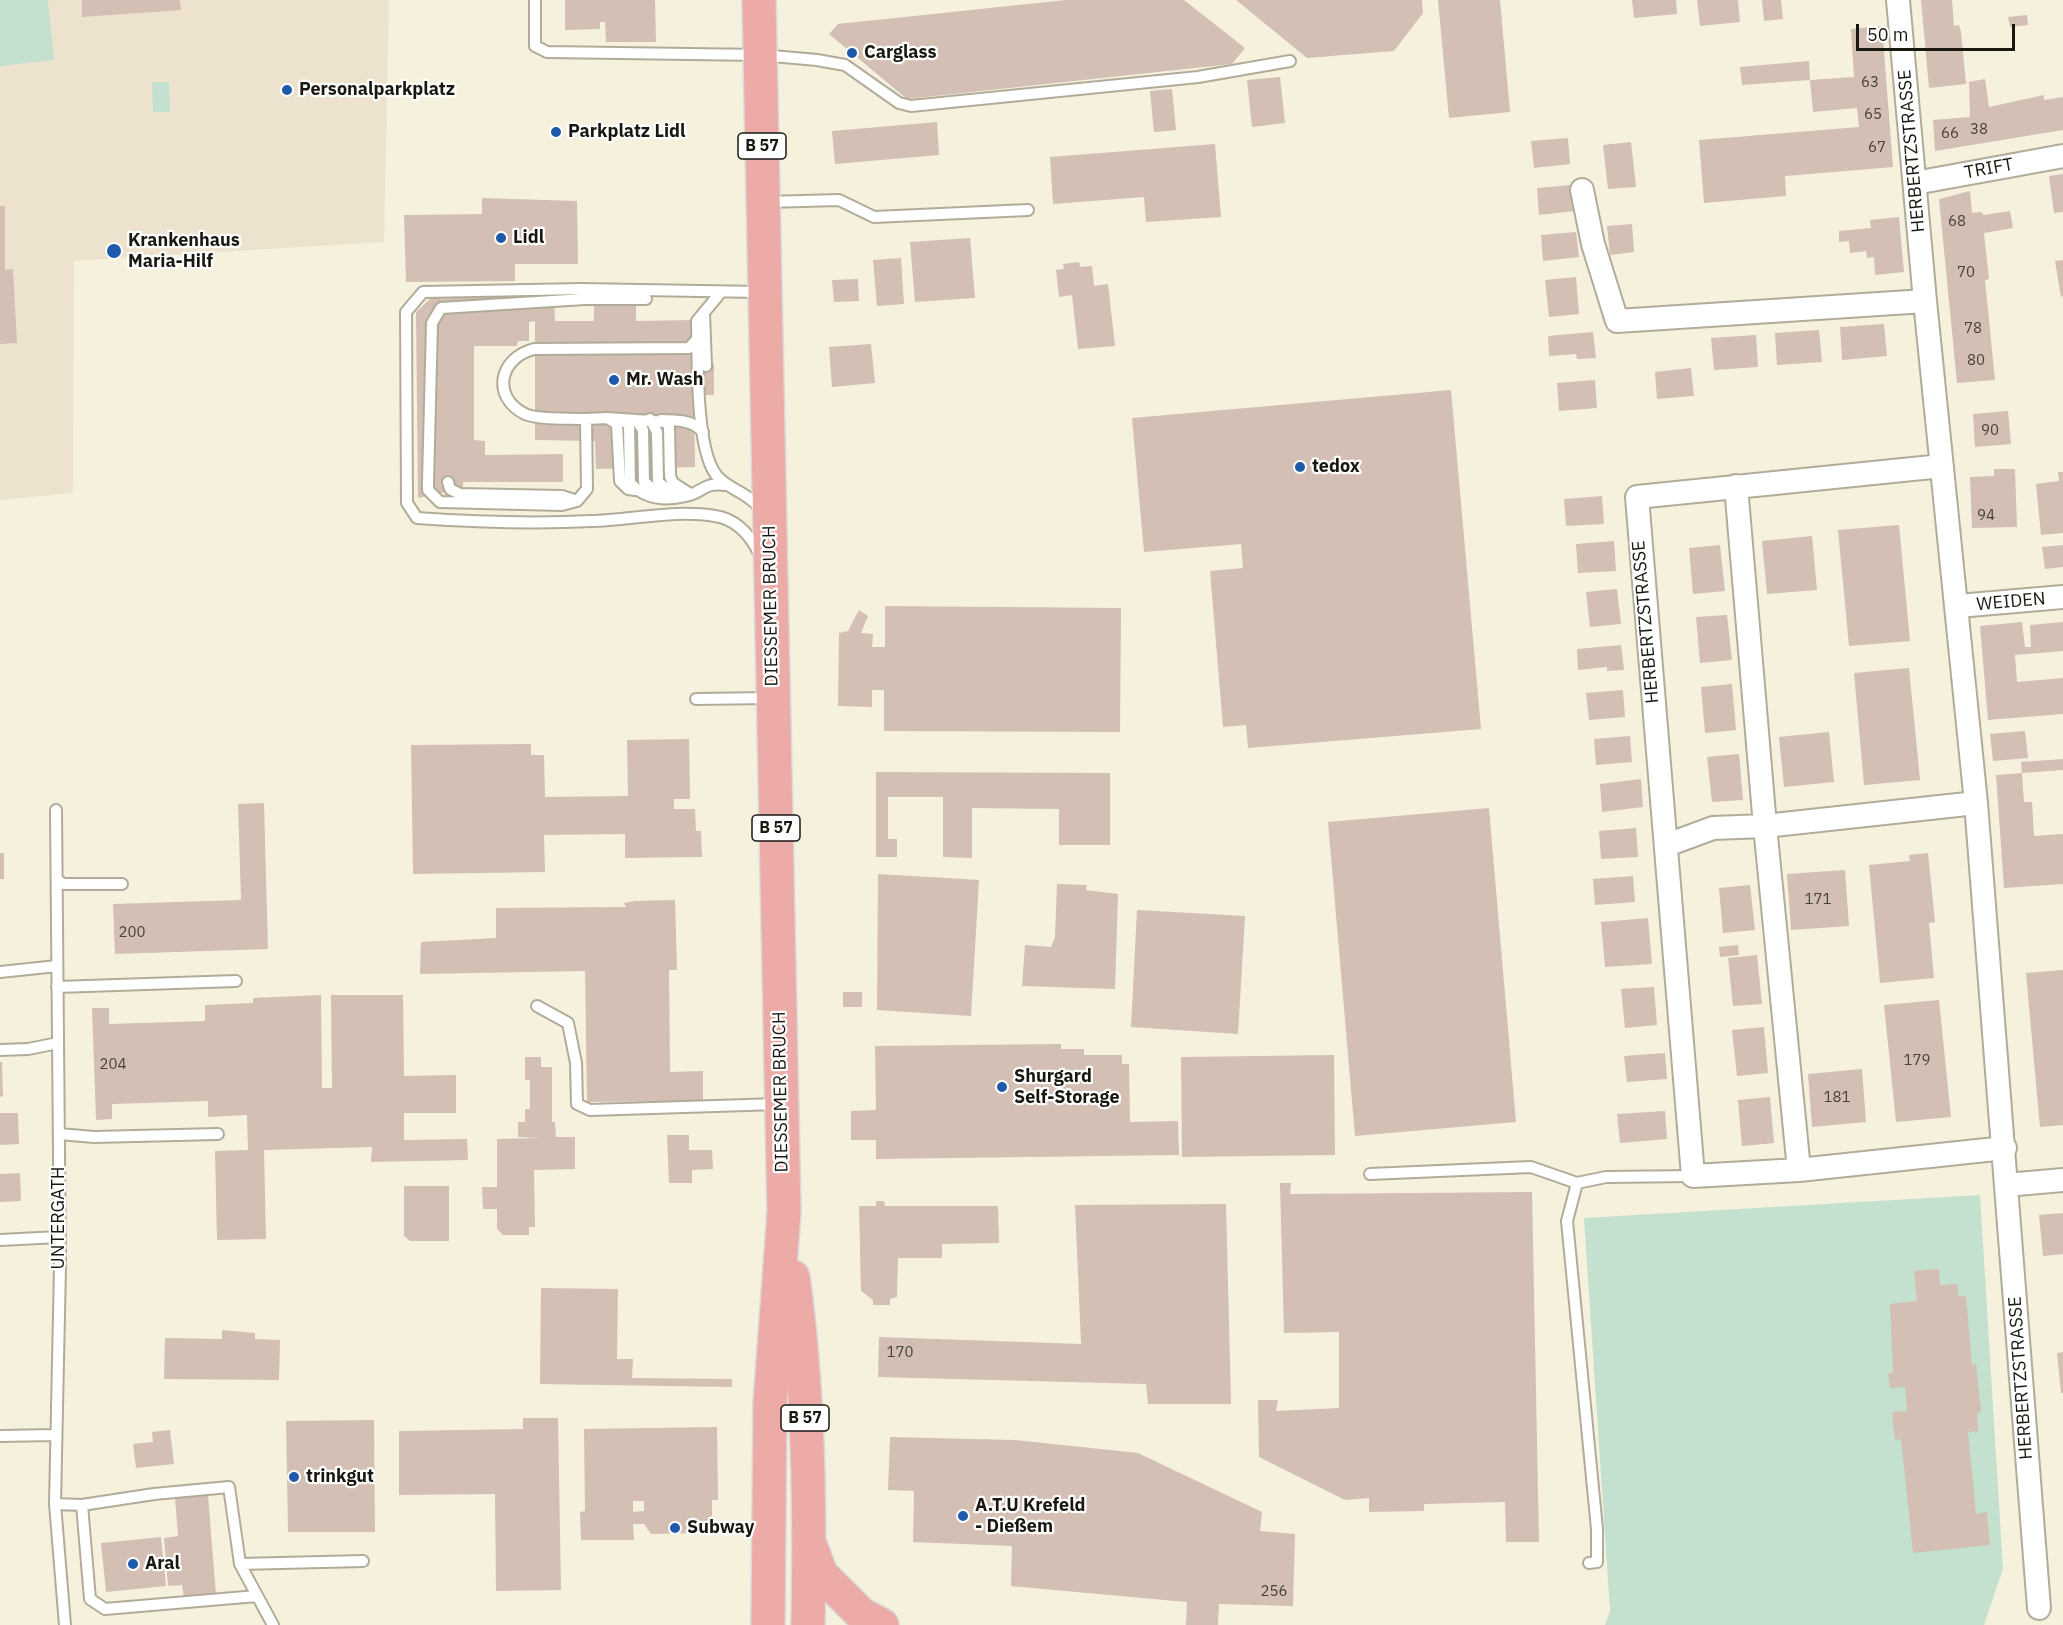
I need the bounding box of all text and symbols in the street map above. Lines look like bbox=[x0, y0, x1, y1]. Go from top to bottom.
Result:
scale bar bbox=[1859, 12, 2018, 50]
text: 50 m bbox=[1867, 23, 1909, 46]
place label: Carglass bbox=[864, 42, 937, 64]
marker: Carglass bbox=[845, 46, 859, 60]
street label: HERBERTZSTRASSE bbox=[1894, 69, 1930, 233]
house number: 63 bbox=[1861, 74, 1879, 92]
place label: Personalparkplatz bbox=[299, 79, 455, 101]
marker: Personalparkplatz bbox=[280, 83, 294, 97]
house number: 65 bbox=[1864, 106, 1882, 124]
place label: Parkplatz Lidl bbox=[568, 121, 686, 143]
house number: 38 bbox=[1970, 121, 1988, 139]
marker: Parkplatz Lidl bbox=[549, 125, 563, 139]
house number: 66 bbox=[1941, 125, 1959, 143]
road number: B 57 bbox=[738, 133, 786, 159]
house number: 67 bbox=[1868, 139, 1886, 157]
street label: TRIFT bbox=[1963, 154, 2015, 184]
house number: 68 bbox=[1948, 213, 1966, 231]
place label: Lidl bbox=[513, 227, 544, 249]
place label: Krankenhaus Maria-Hilf bbox=[128, 230, 240, 272]
marker: Lidl bbox=[494, 231, 508, 245]
marker: Krankenhaus Maria-Hilf bbox=[105, 242, 123, 260]
house number: 70 bbox=[1957, 264, 1975, 282]
house number: 78 bbox=[1964, 320, 1982, 338]
house number: 80 bbox=[1967, 352, 1985, 370]
place label: Mr. Wash bbox=[626, 369, 703, 391]
marker: Mr. Wash bbox=[607, 373, 621, 387]
house number: 90 bbox=[1981, 422, 1999, 440]
place label: tedox bbox=[1312, 456, 1360, 478]
marker: tedox bbox=[1293, 460, 1307, 474]
house number: 94 bbox=[1977, 507, 1995, 525]
street label: DIESSEMER BRUCH bbox=[759, 525, 783, 687]
street label: HERBERTZSTRASSE bbox=[1628, 540, 1664, 704]
street label: WEIDEN bbox=[1976, 588, 2046, 616]
road number: B 57 bbox=[752, 815, 800, 841]
house number: 171 bbox=[1805, 891, 1831, 909]
house number: 200 bbox=[119, 924, 145, 942]
street label: DIESSEMER BRUCH bbox=[769, 1011, 793, 1173]
house number: 179 bbox=[1904, 1052, 1930, 1070]
house number: 204 bbox=[100, 1056, 126, 1074]
place label: Shurgard Self-Storage bbox=[1014, 1066, 1120, 1108]
marker: Shurgard Self-Storage bbox=[995, 1080, 1009, 1094]
house number: 181 bbox=[1824, 1089, 1850, 1107]
street label: UNTERGATH bbox=[48, 1167, 70, 1269]
street label: HERBERTZSTRASSE bbox=[2005, 1296, 2037, 1460]
house number: 170 bbox=[887, 1344, 913, 1362]
road number: B 57 bbox=[781, 1405, 829, 1431]
place label: trinkgut bbox=[306, 1466, 374, 1488]
marker: trinkgut bbox=[287, 1470, 301, 1484]
place label: A.T.U Krefeld - Dießem bbox=[975, 1495, 1086, 1538]
marker: A.T.U Krefeld - Dießem bbox=[956, 1509, 970, 1523]
place label: Subway bbox=[687, 1517, 754, 1539]
marker: Subway bbox=[668, 1521, 682, 1535]
place label: Aral bbox=[145, 1553, 180, 1575]
marker: Aral bbox=[126, 1557, 140, 1571]
house number: 256 bbox=[1261, 1583, 1287, 1601]

